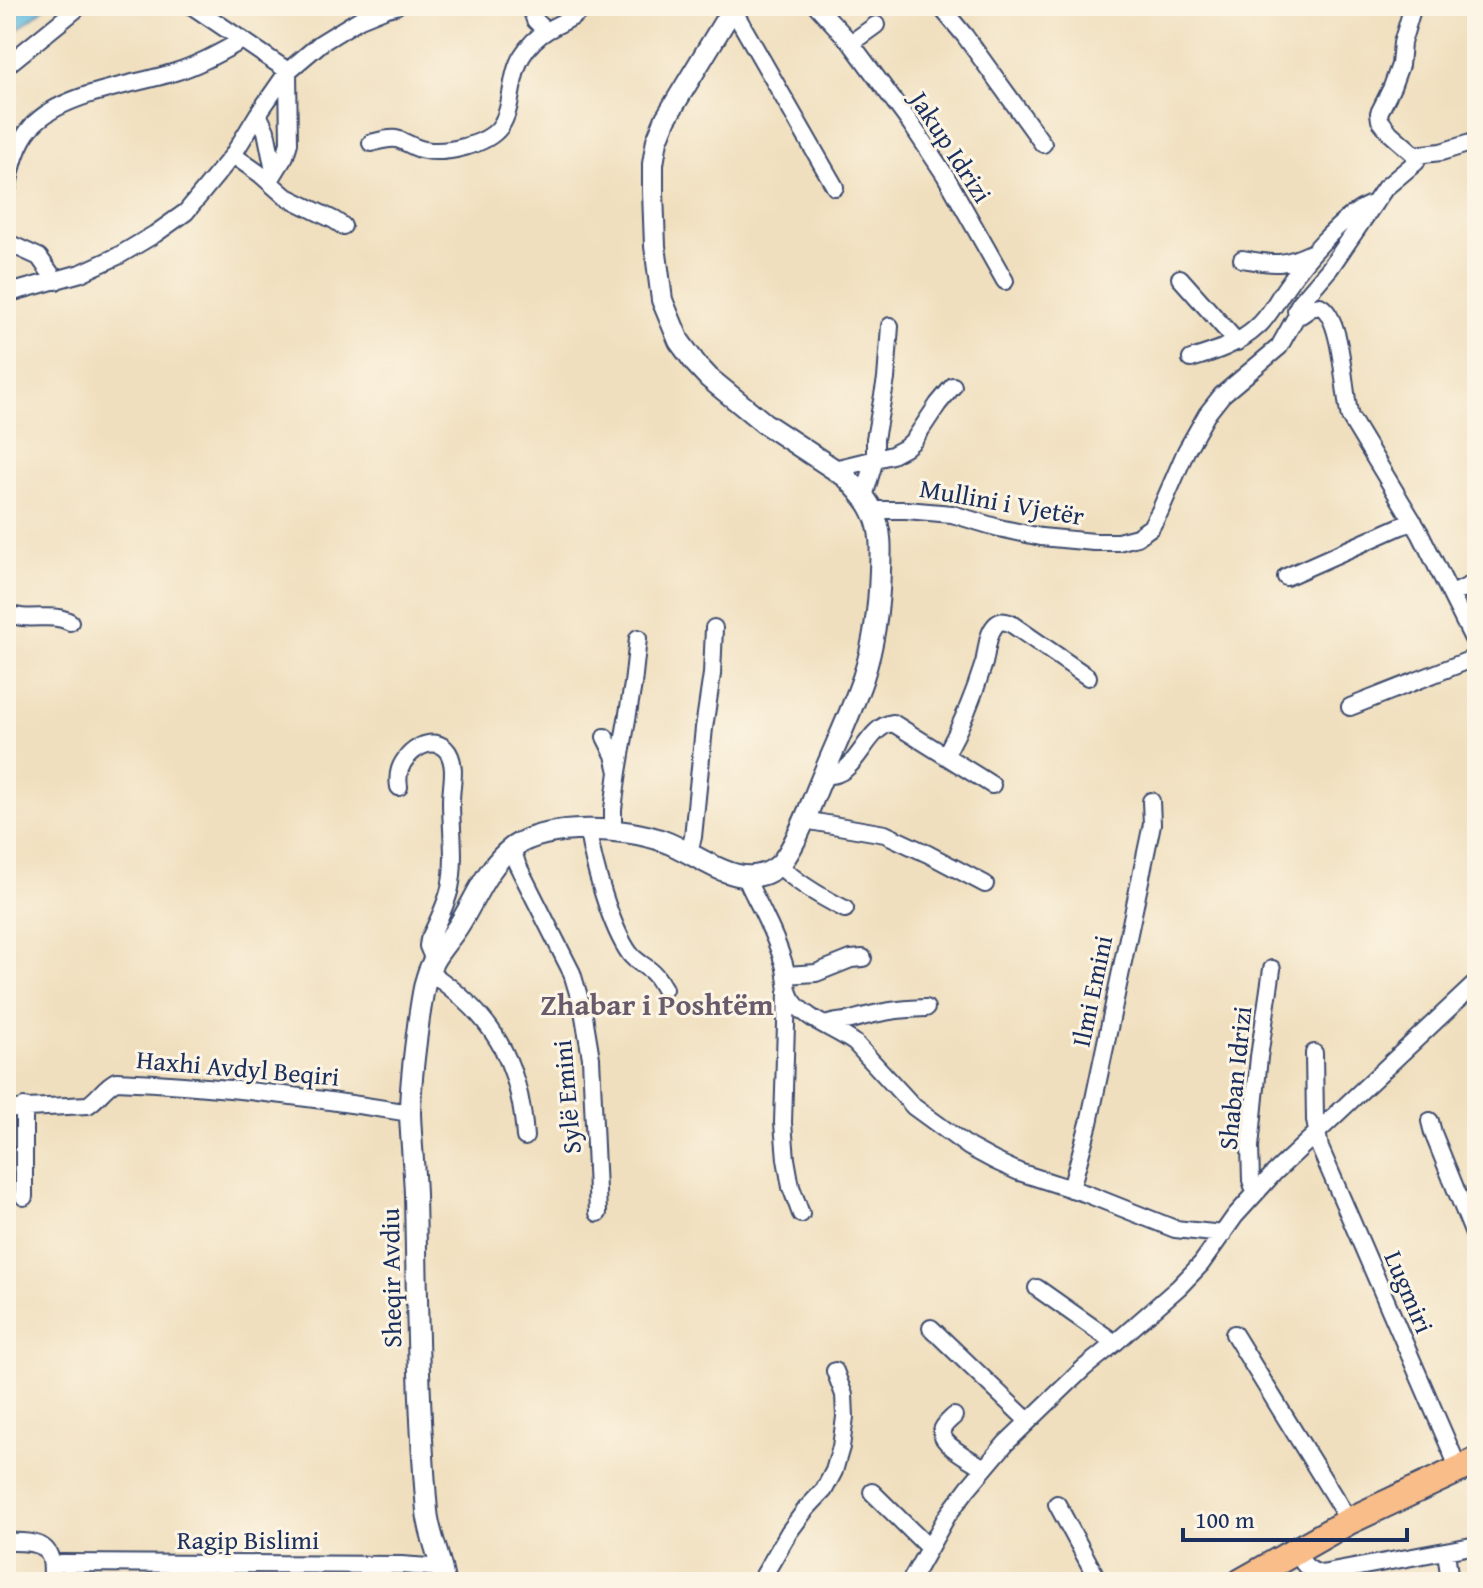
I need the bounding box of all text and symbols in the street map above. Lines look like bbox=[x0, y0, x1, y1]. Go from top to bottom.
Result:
street label: Jakup Idrizi bbox=[899, 81, 1002, 210]
street label: Mullini i Vjetër bbox=[917, 468, 1088, 535]
street label: Ilmi Emini bbox=[1061, 932, 1122, 1050]
district label: Zhabar i Poshtëm bbox=[540, 982, 774, 1026]
street label: Shaban Idrizi bbox=[1208, 1004, 1261, 1152]
street label: Sylë Emini bbox=[542, 1038, 591, 1156]
street label: Haxhi Avdyl Beqiri bbox=[135, 1039, 341, 1096]
street label: Sheqir Avdiu bbox=[370, 1208, 411, 1348]
street label: Lugmiri bbox=[1375, 1244, 1444, 1339]
scale bar bbox=[1183, 1492, 1407, 1542]
text: 100 m bbox=[1195, 1502, 1255, 1537]
street label: Ragip Bislimi bbox=[177, 1520, 319, 1559]

